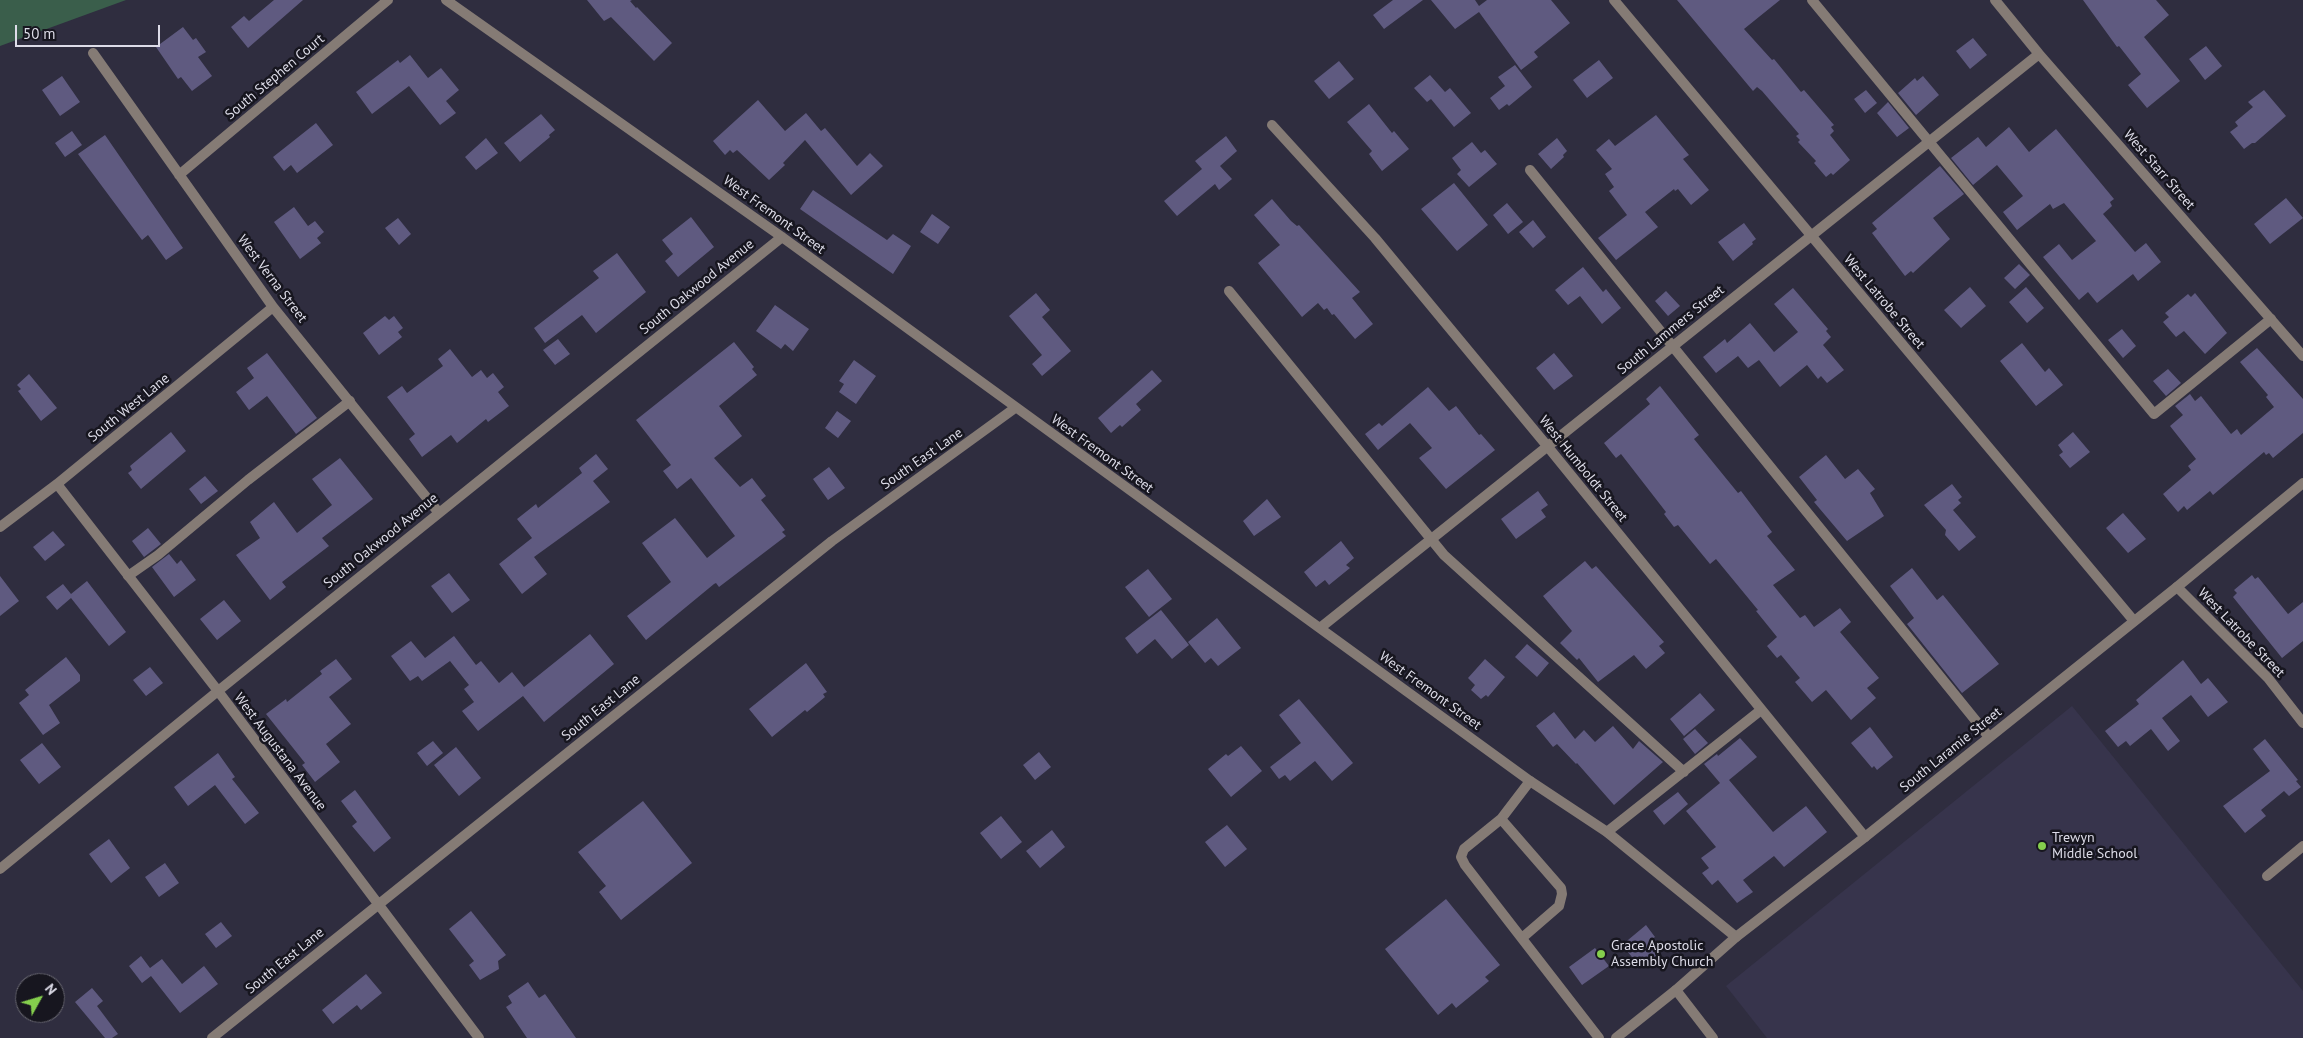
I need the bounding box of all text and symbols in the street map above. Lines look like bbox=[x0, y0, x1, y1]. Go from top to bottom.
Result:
scale bar bbox=[18, 15, 162, 47]
text: 50 m bbox=[23, 24, 56, 43]
street label: South Stephen Court bbox=[222, 31, 328, 123]
street label: West Starr Street bbox=[2120, 127, 2198, 213]
street label: West Fremont Street bbox=[720, 172, 828, 258]
street label: West Verna Street bbox=[234, 232, 310, 326]
street label: South Oakwood Avenue bbox=[637, 236, 757, 338]
street label: West Latrobe Street bbox=[1840, 252, 1928, 352]
street label: South Lammers Street bbox=[1614, 282, 1728, 378]
street label: South West Lane bbox=[85, 370, 173, 446]
street label: West Fremont Street bbox=[1048, 411, 1156, 497]
street label: West Humboldt Street bbox=[1535, 413, 1631, 525]
street label: South East Lane bbox=[878, 425, 966, 493]
street label: South Oakwood Avenue bbox=[321, 490, 441, 592]
street label: West Latrobe Street bbox=[2194, 585, 2288, 681]
street label: West Fremont Street bbox=[1376, 648, 1484, 734]
street label: South East Lane bbox=[558, 671, 644, 745]
street label: West Augustana Avenue bbox=[230, 690, 330, 814]
street label: South Laramie Street bbox=[1897, 704, 2005, 796]
place label: Trewyn Middle School bbox=[2052, 830, 2137, 862]
marker: Trewyn Middle School bbox=[2036, 840, 2048, 852]
street label: South East Lane bbox=[242, 924, 328, 998]
place label: Grace Apostolic Assembly Church bbox=[1611, 938, 1713, 970]
marker: Grace Apostolic Assembly Church bbox=[1595, 948, 1607, 960]
north arrow bbox=[15, 973, 65, 1023]
text: N bbox=[41, 980, 61, 998]

